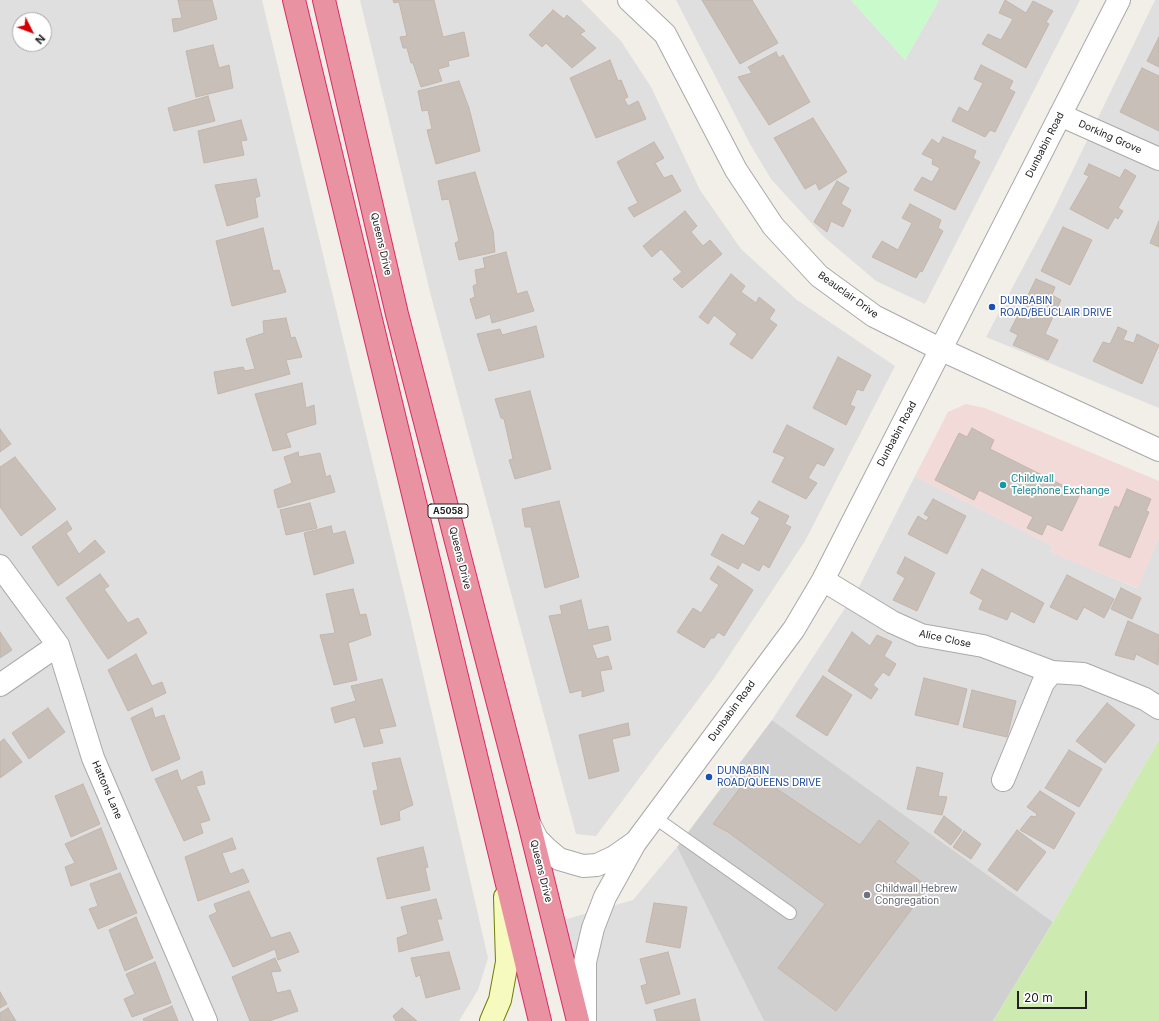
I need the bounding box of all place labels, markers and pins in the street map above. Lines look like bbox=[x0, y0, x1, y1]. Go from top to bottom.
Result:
place label: DUNBABIN ROAD/BEUCLAIR DRIVE bbox=[1000, 295, 1112, 318]
marker: DUNBABIN ROAD/BEUCLAIR DRIVE bbox=[987, 302, 997, 312]
place label: Childwall Telephone Exchange bbox=[1011, 473, 1110, 496]
marker: Childwall Telephone Exchange bbox=[998, 480, 1008, 490]
place label: DUNBABIN ROAD/QUEENS DRIVE bbox=[717, 765, 821, 788]
marker: DUNBABIN ROAD/QUEENS DRIVE bbox=[704, 772, 714, 782]
place label: Childwall Hebrew Congregation bbox=[875, 883, 957, 906]
marker: Childwall Hebrew Congregation bbox=[862, 890, 872, 900]

